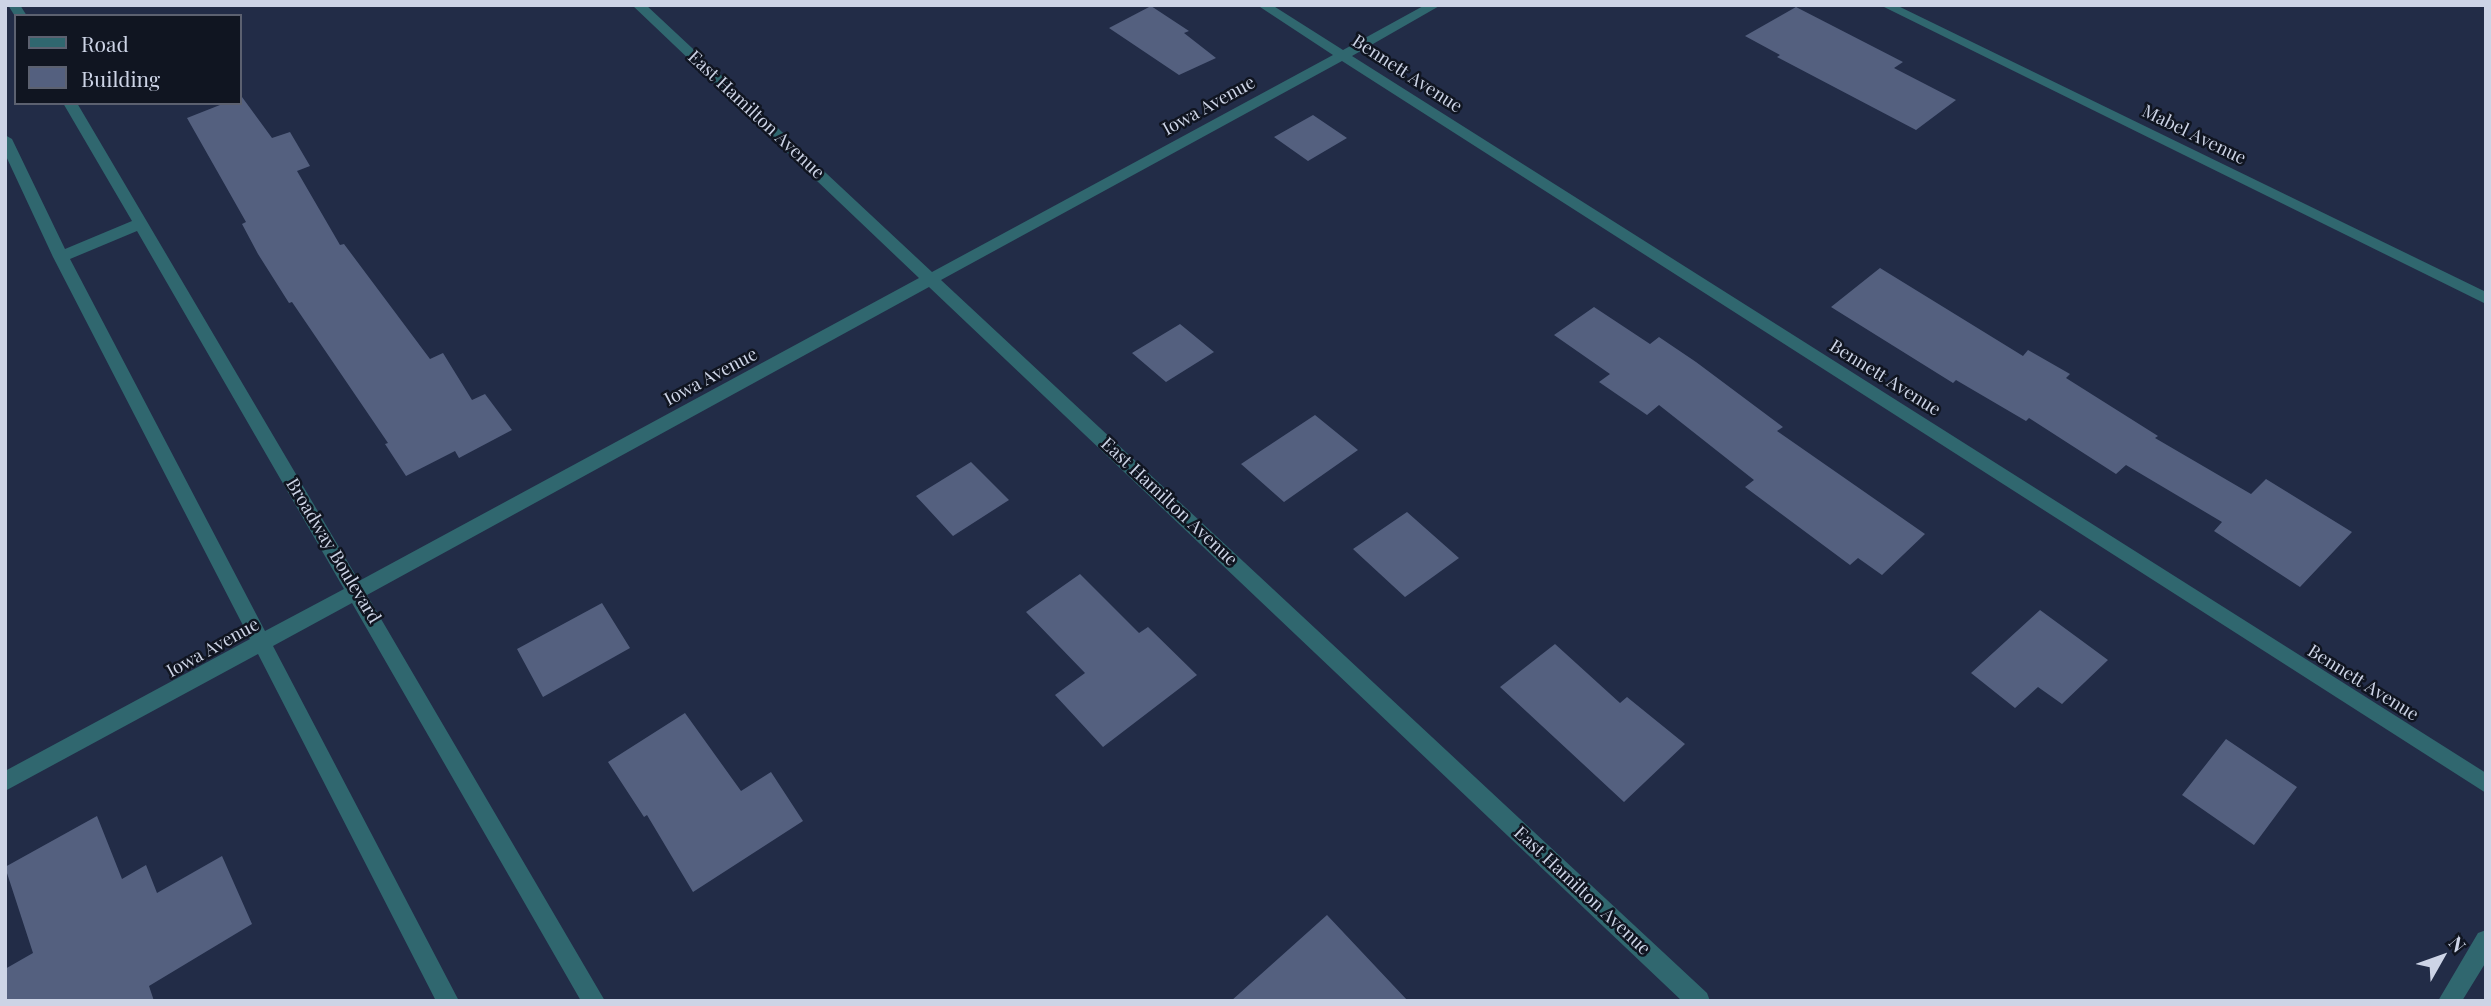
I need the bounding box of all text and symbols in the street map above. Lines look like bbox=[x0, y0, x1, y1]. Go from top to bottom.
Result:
legend bbox=[14, 14, 242, 105]
text: Road bbox=[81, 29, 129, 57]
street label: Bennett Avenue bbox=[1348, 30, 1466, 118]
street label: East Hamilton Avenue bbox=[683, 46, 829, 184]
text: Building bbox=[81, 64, 160, 92]
street label: Iowa Avenue bbox=[1159, 72, 1259, 140]
street label: Mabel Avenue bbox=[2139, 101, 2249, 169]
street label: Bennett Avenue bbox=[1825, 335, 1945, 421]
street label: Iowa Avenue bbox=[661, 343, 761, 411]
street label: East Hamilton Avenue bbox=[1096, 433, 1242, 571]
street label: Broadway Boulevard bbox=[281, 474, 385, 628]
street label: Iowa Avenue bbox=[163, 614, 263, 682]
street label: Bennett Avenue bbox=[2303, 640, 2423, 726]
street label: East Hamilton Avenue bbox=[1509, 822, 1655, 960]
north arrow bbox=[2407, 922, 2477, 992]
text: N bbox=[2444, 930, 2472, 957]

